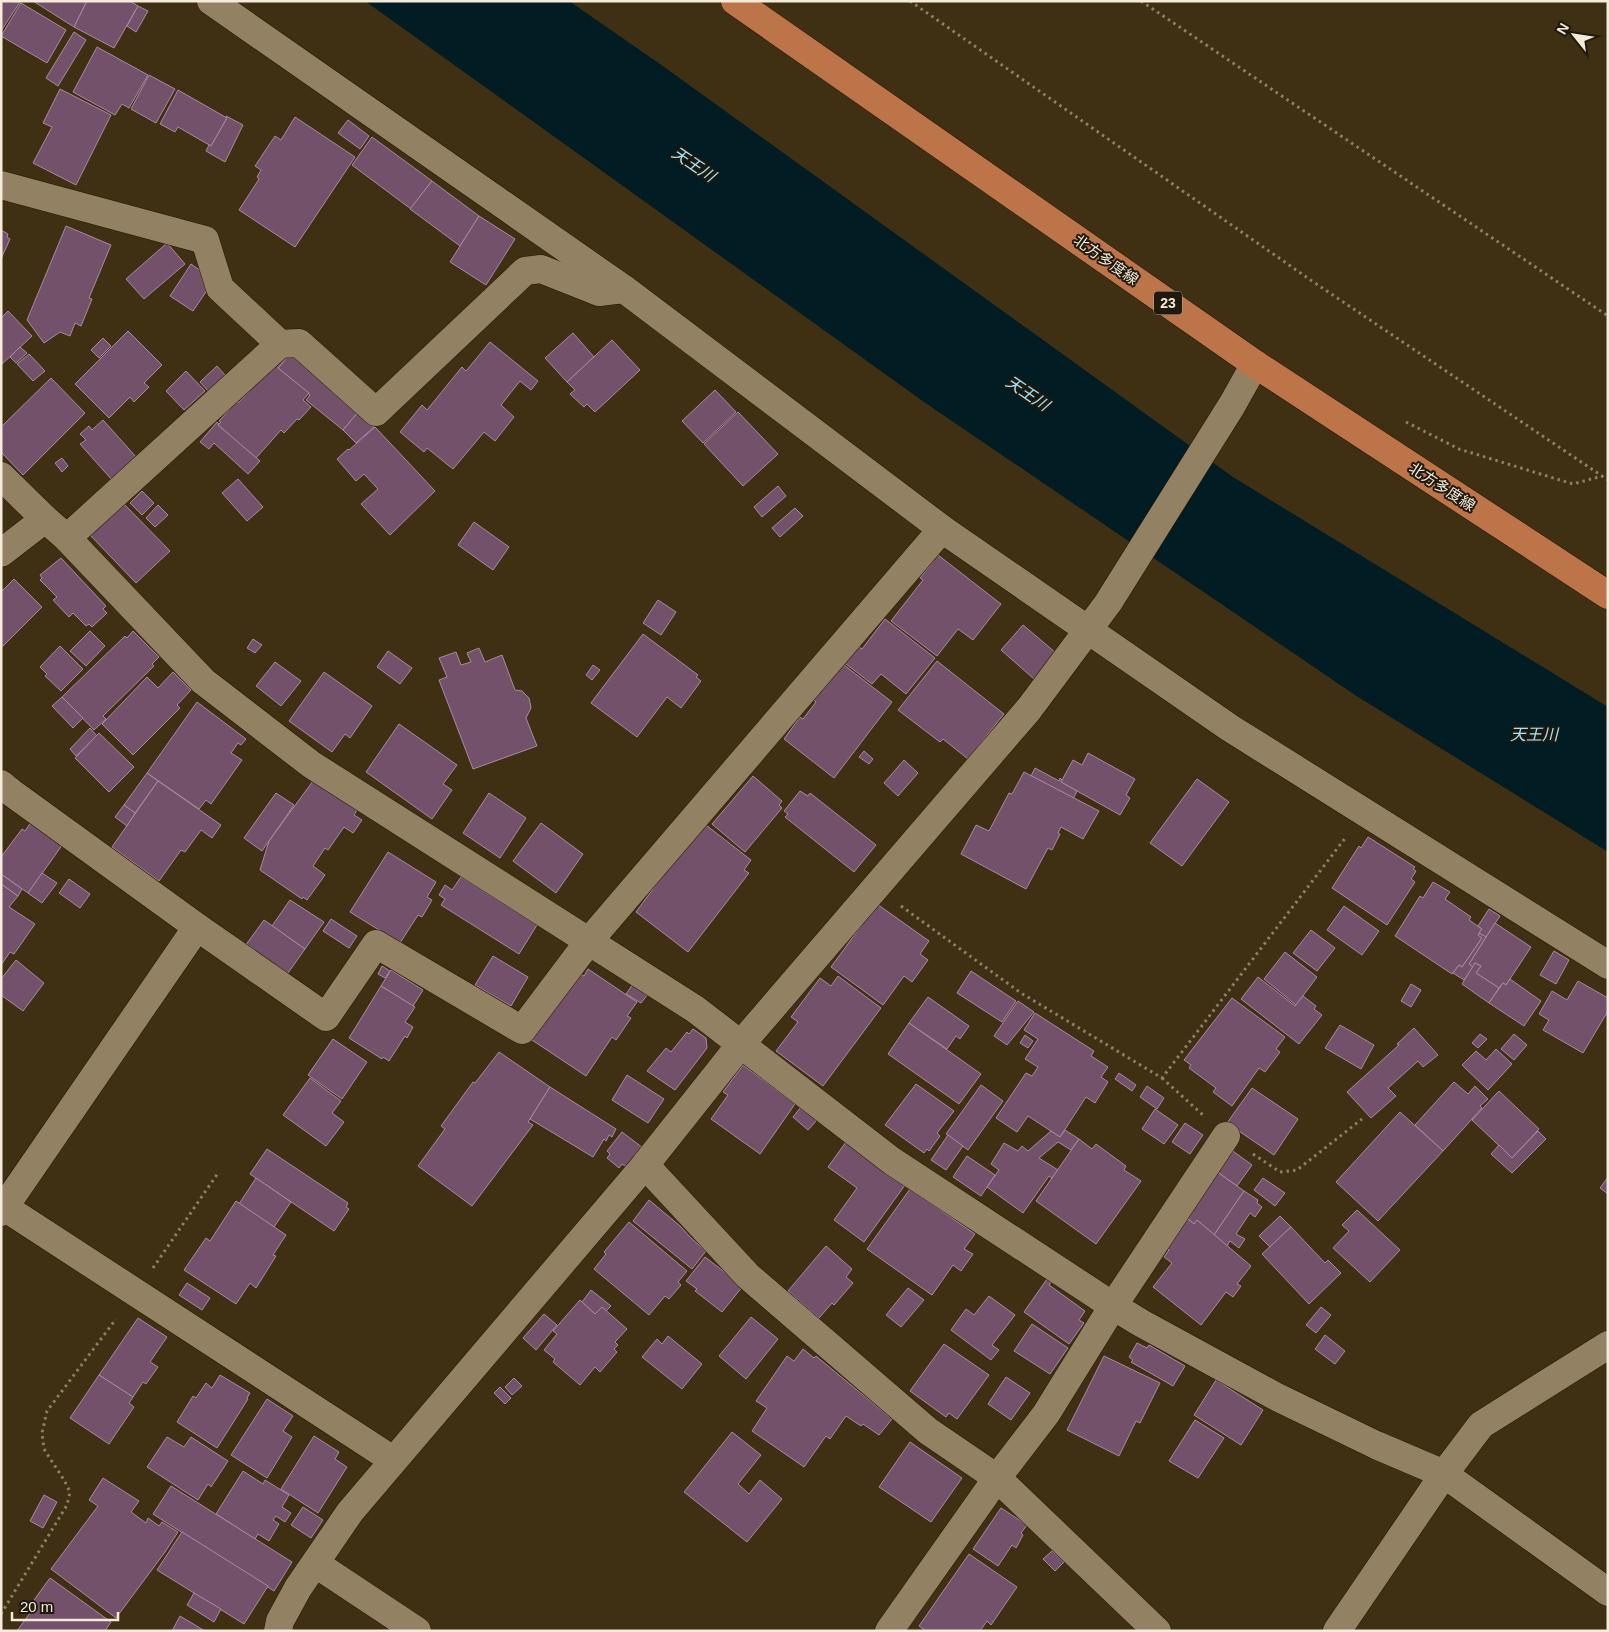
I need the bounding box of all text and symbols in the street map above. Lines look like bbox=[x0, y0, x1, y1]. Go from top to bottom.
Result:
north arrow bbox=[1549, 10, 1599, 60]
text: N bbox=[1553, 20, 1572, 37]
water label: 天王川 bbox=[669, 144, 720, 186]
street label: 北方多度線 bbox=[1071, 231, 1142, 288]
road number: 23 bbox=[1154, 292, 1182, 314]
water label: 天王川 bbox=[1003, 373, 1054, 415]
street label: 北方多度線 bbox=[1406, 459, 1478, 514]
water label: 天王川 bbox=[1510, 726, 1560, 743]
scale bar bbox=[12, 1590, 119, 1622]
text: 20 m bbox=[20, 1598, 53, 1615]

